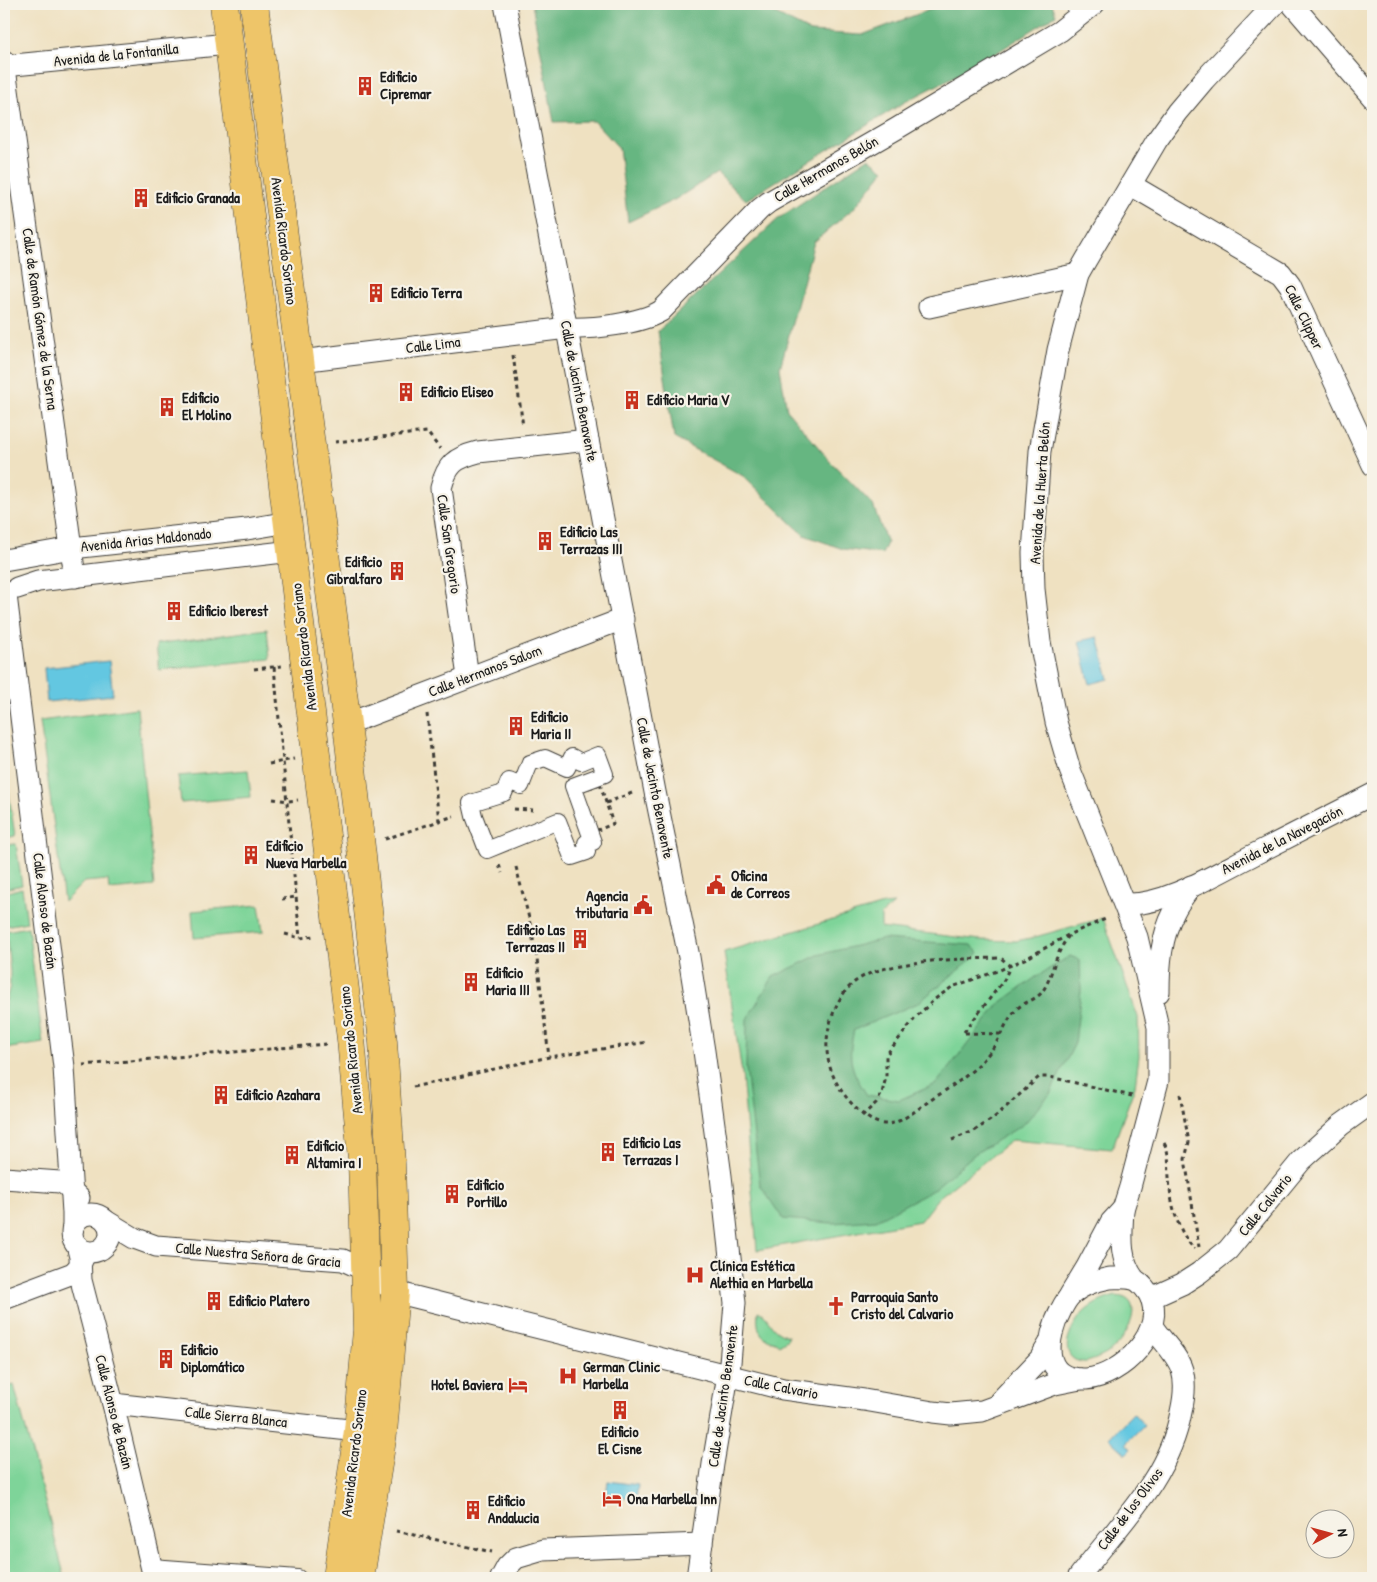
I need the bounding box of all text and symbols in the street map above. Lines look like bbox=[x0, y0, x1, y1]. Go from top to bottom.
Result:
street label: Avenida de la Fontanilla bbox=[53, 38, 179, 71]
place label: Edificio Cipremar bbox=[380, 66, 432, 105]
building icon: Edificio Cipremar bbox=[354, 75, 376, 97]
street label: Calle Hermanos Belón bbox=[770, 130, 882, 207]
street label: Avenida Ricardo Soriano bbox=[266, 176, 303, 306]
building icon: Edificio Granada bbox=[130, 187, 152, 209]
place label: Edificio Granada bbox=[156, 187, 240, 208]
street label: Calle de Ramón Gómez de la Serna bbox=[17, 227, 64, 411]
street label: Calle Clipper bbox=[1280, 281, 1329, 353]
building icon: Edificio Terra bbox=[365, 282, 387, 304]
place label: Edificio Terra bbox=[391, 282, 462, 303]
street label: Calle de Jacinto Benavente bbox=[556, 319, 603, 463]
street label: Calle Lima bbox=[404, 331, 462, 358]
building icon: Edificio Eliseo bbox=[395, 381, 417, 403]
place label: Edificio Eliseo bbox=[421, 381, 493, 402]
place label: Edificio El Molino bbox=[182, 387, 231, 425]
building icon: Edificio Maria V bbox=[621, 389, 643, 411]
place label: Edificio Maria V bbox=[647, 389, 730, 410]
building icon: Edificio El Molino bbox=[156, 396, 178, 418]
street label: Avenida de la Huerta Belón bbox=[1024, 421, 1055, 565]
street label: Calle San Gregorio bbox=[432, 493, 467, 595]
place label: Edificio Las Terrazas III bbox=[559, 521, 623, 559]
street label: Avenida Arias Maldonado bbox=[79, 522, 212, 557]
building icon: Edificio Las Terrazas III bbox=[534, 530, 556, 552]
place label: Edificio Gibralfaro bbox=[327, 551, 382, 589]
building icon: Edificio Gibralfaro bbox=[386, 560, 408, 582]
street label: Avenida Ricardo Soriano bbox=[285, 582, 322, 712]
building icon: Edificio Iberest bbox=[163, 600, 185, 622]
place label: Edificio Iberest bbox=[189, 600, 269, 621]
street label: Calle Hermanos Salom bbox=[425, 639, 545, 702]
place label: Edificio Maria II bbox=[531, 706, 571, 744]
building icon: Edificio Maria II bbox=[505, 715, 527, 737]
street label: Calle de Jacinto Benavente bbox=[632, 716, 679, 860]
street label: Avenida de la Navegación bbox=[1217, 800, 1346, 879]
place label: Edificio Nueva Marbella bbox=[266, 835, 346, 873]
building icon: Edificio Nueva Marbella bbox=[240, 844, 262, 866]
street label: Calle Alonso de Bazán bbox=[28, 851, 63, 971]
place label: Oficina de Correos bbox=[731, 865, 790, 903]
public building icon: Oficina de Correos bbox=[705, 874, 727, 896]
place label: Agencia tributaria bbox=[574, 885, 628, 923]
public building icon: Agencia tributaria bbox=[632, 894, 654, 916]
place label: Edificio Las Terrazas II bbox=[505, 919, 565, 957]
building icon: Edificio Las Terrazas II bbox=[569, 928, 591, 950]
place label: Edificio Maria III bbox=[486, 962, 530, 1000]
building icon: Edificio Maria III bbox=[460, 971, 482, 993]
street label: Avenida Ricardo Soriano bbox=[333, 985, 368, 1115]
building icon: Edificio Azahara bbox=[210, 1084, 232, 1106]
place label: Edificio Azahara bbox=[236, 1084, 320, 1105]
place label: Edificio Las Terrazas I bbox=[622, 1132, 681, 1170]
place label: Edificio Altamira I bbox=[307, 1135, 362, 1173]
building icon: Edificio Las Terrazas I bbox=[597, 1141, 619, 1163]
building icon: Edificio Altamira I bbox=[281, 1144, 303, 1166]
street label: Calle Calvario bbox=[1233, 1169, 1296, 1240]
place label: Edificio Portillo bbox=[467, 1174, 507, 1212]
building icon: Edificio Portillo bbox=[441, 1183, 463, 1205]
street label: Calle Nuestra Señora de Gracia bbox=[174, 1237, 342, 1272]
place label: Clínica Estética Alethia en Marbella bbox=[710, 1255, 813, 1293]
hospital icon: Clínica Estética Alethia en Marbella bbox=[684, 1264, 706, 1286]
place label: Parroquia Santo Cristo del Calvario bbox=[851, 1286, 953, 1324]
building icon: Edificio Platero bbox=[203, 1290, 225, 1312]
place label: Edificio Platero bbox=[229, 1290, 310, 1311]
church icon: Parroquia Santo Cristo del Calvario bbox=[825, 1295, 847, 1317]
street label: Calle de Jacinto Benavente bbox=[702, 1323, 743, 1468]
place label: Edificio Diplomático bbox=[181, 1339, 244, 1378]
building icon: Edificio Diplomático bbox=[155, 1348, 177, 1370]
street label: Calle Alonso de Bazán bbox=[90, 1352, 139, 1472]
place label: German Clinic Marbella bbox=[583, 1356, 661, 1394]
hospital icon: German Clinic Marbella bbox=[557, 1365, 579, 1387]
street label: Calle Calvario bbox=[742, 1369, 820, 1404]
place label: Hotel Baviera bbox=[431, 1374, 503, 1395]
hotel icon: Hotel Baviera bbox=[507, 1374, 529, 1396]
street label: Avenida Ricardo Soriano bbox=[335, 1388, 372, 1518]
building icon: Edificio El Cisne bbox=[609, 1399, 631, 1421]
street label: Calle Sierra Blanca bbox=[184, 1401, 288, 1432]
place label: Edificio El Cisne bbox=[598, 1421, 642, 1459]
street label: Calle de los Olivos bbox=[1092, 1463, 1168, 1554]
hotel icon: Ona Marbella Inn bbox=[601, 1488, 623, 1510]
place label: Ona Marbella Inn bbox=[627, 1488, 717, 1509]
place label: Edificio Andalucia bbox=[488, 1490, 539, 1528]
building icon: Edificio Andalucia bbox=[462, 1499, 484, 1521]
north arrow bbox=[1304, 1510, 1354, 1560]
text: N bbox=[1334, 1528, 1353, 1538]

